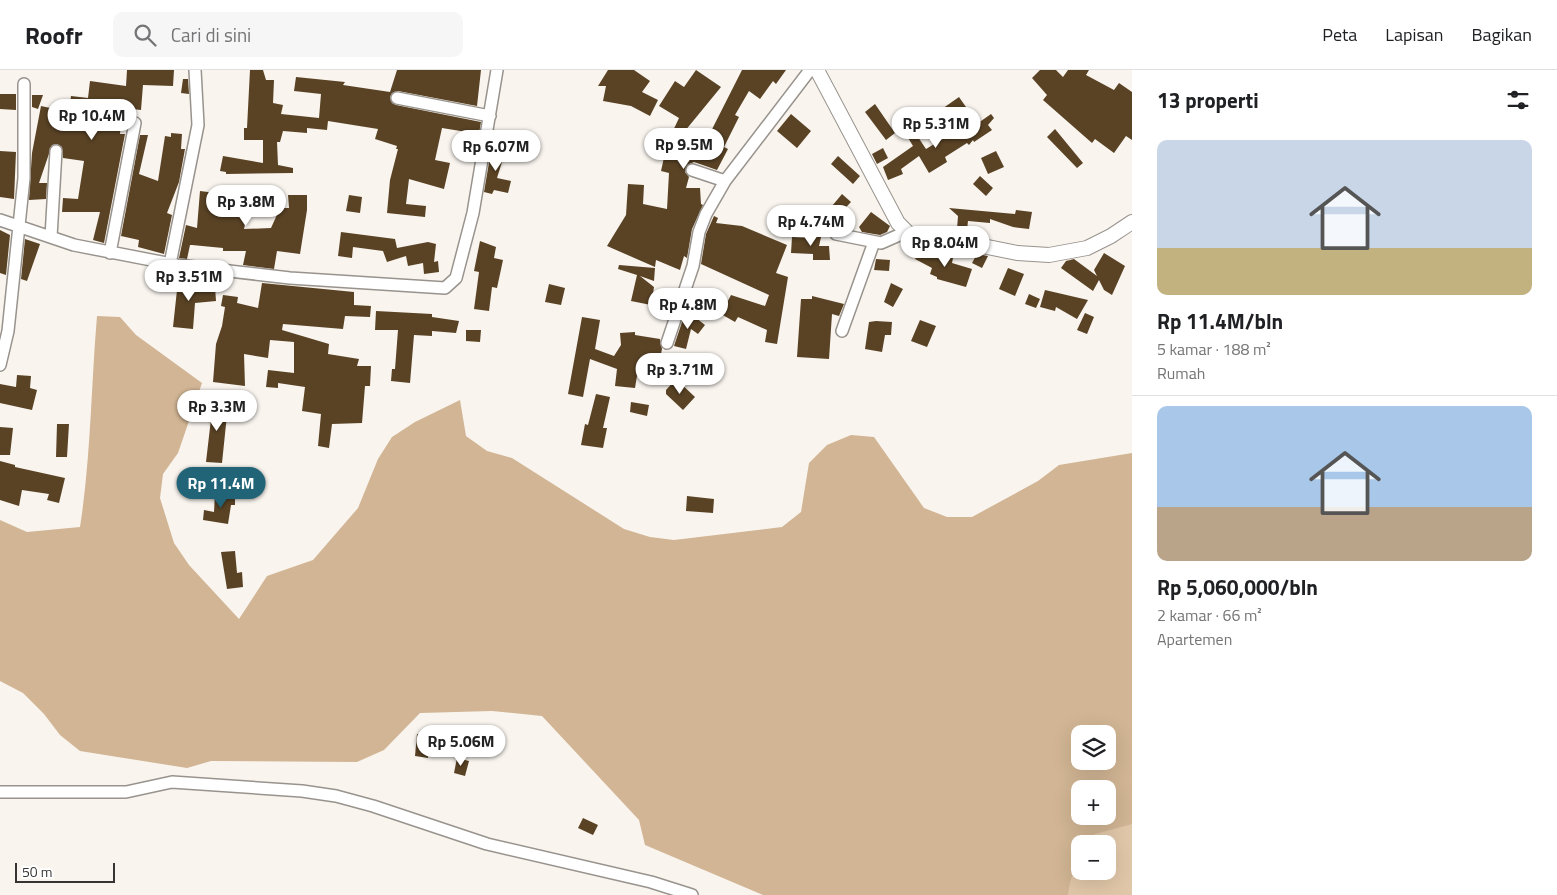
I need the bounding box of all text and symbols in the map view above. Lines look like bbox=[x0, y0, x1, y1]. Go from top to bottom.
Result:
search box bbox=[113, 12, 463, 57]
text: Roofr bbox=[25, 17, 83, 53]
text: Cari di sini bbox=[171, 20, 251, 49]
icon: search bbox=[131, 21, 159, 49]
text: Peta bbox=[1322, 21, 1357, 48]
text: Lapisan bbox=[1385, 21, 1443, 48]
text: Bagikan bbox=[1471, 21, 1532, 48]
text: 13 properti bbox=[1157, 84, 1259, 116]
icon: filters bbox=[1504, 86, 1532, 114]
pin: Rp 10.4M bbox=[40, 98, 144, 141]
text: Rp 10.4M bbox=[59, 103, 125, 127]
pin: Rp 5.31M bbox=[884, 106, 988, 149]
text: Rp 5.31M bbox=[903, 111, 969, 135]
pin: Rp 9.5M bbox=[638, 128, 730, 170]
pin: Rp 6.07M bbox=[444, 129, 548, 172]
text: Rp 9.5M bbox=[655, 132, 713, 156]
text: Rp 6.07M bbox=[463, 134, 529, 158]
icon: home bbox=[1300, 173, 1390, 263]
pin: Rp 3.8M bbox=[200, 184, 292, 227]
text: Rp 3.8M bbox=[217, 189, 275, 213]
pin: Rp 4.74M bbox=[759, 204, 863, 247]
text: Rp 4.74M bbox=[778, 209, 844, 233]
pin: Rp 8.04M bbox=[893, 226, 997, 268]
text: Rp 8.04M bbox=[912, 230, 978, 254]
pin: Rp 3.51M bbox=[137, 260, 241, 302]
text: Rp 3.51M bbox=[156, 264, 222, 288]
pin: Rp 4.8M bbox=[642, 288, 734, 330]
text: Rp 4.8M bbox=[659, 292, 717, 316]
text: Rp 11.4M/bln bbox=[1157, 305, 1283, 337]
text: 5 kamar · 188 m² bbox=[1157, 337, 1271, 361]
pin: Rp 3.71M bbox=[628, 352, 732, 395]
text: Rp 3.71M bbox=[647, 357, 713, 381]
text: Rumah bbox=[1157, 361, 1205, 385]
pin: Rp 3.3M bbox=[171, 390, 263, 432]
text: Rp 3.3M bbox=[188, 394, 246, 418]
icon: home bbox=[1300, 438, 1390, 528]
pin: Rp 11.4M bbox=[169, 466, 273, 509]
text: Rp 11.4M bbox=[188, 471, 254, 495]
text: Rp 5,060,000/bln bbox=[1157, 571, 1318, 603]
text: 2 kamar · 66 m² bbox=[1157, 603, 1262, 627]
text: Apartemen bbox=[1157, 627, 1232, 651]
pin: Rp 5.06M bbox=[409, 724, 513, 767]
map controls bbox=[1071, 725, 1116, 880]
button: layers bbox=[1071, 725, 1116, 770]
text: Rp 5.06M bbox=[428, 729, 494, 753]
button: + bbox=[1071, 780, 1116, 825]
button: − bbox=[1071, 835, 1116, 880]
scale bar bbox=[15, 860, 115, 883]
text: 50 m bbox=[22, 861, 52, 882]

